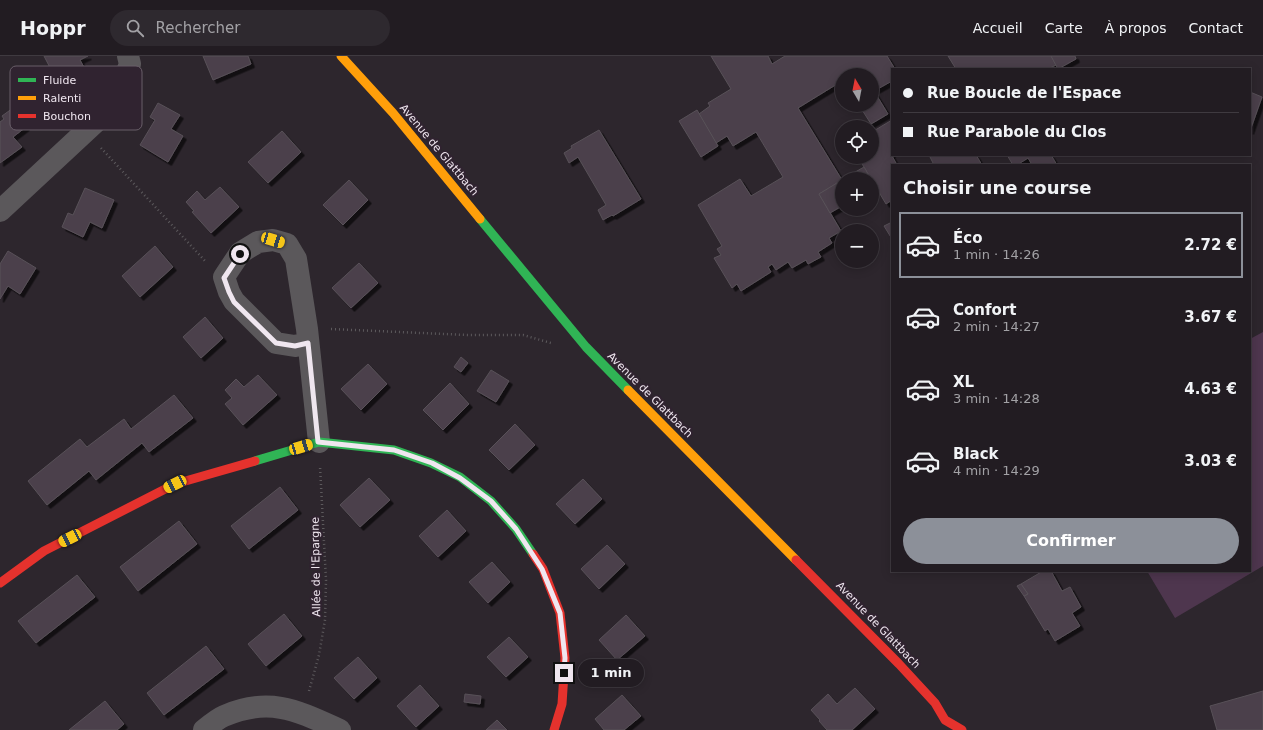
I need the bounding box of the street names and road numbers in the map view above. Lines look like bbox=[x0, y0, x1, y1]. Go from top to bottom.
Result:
street label: Avenue de Glattbach bbox=[397, 102, 481, 198]
street label: Avenue de Glattbach bbox=[605, 350, 695, 440]
street label: Allée de l'Epargne bbox=[309, 517, 323, 617]
street label: Avenue de Glattbach bbox=[833, 579, 923, 671]

